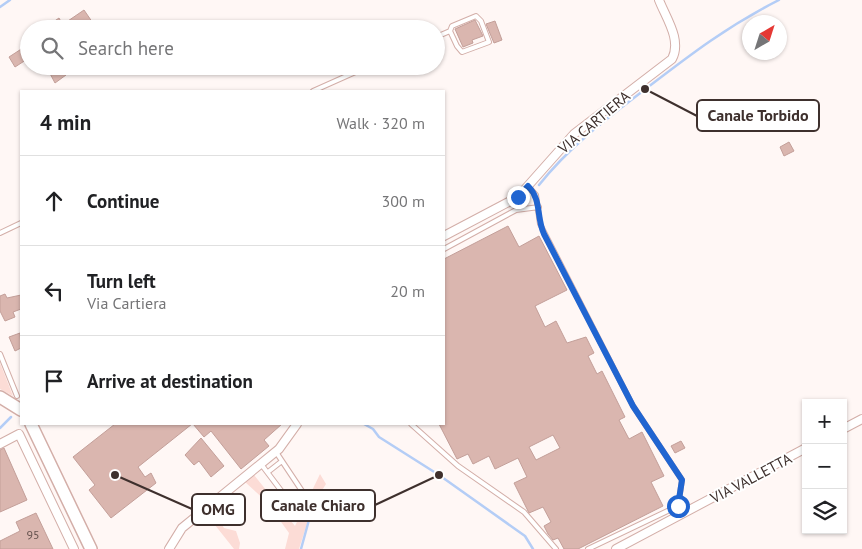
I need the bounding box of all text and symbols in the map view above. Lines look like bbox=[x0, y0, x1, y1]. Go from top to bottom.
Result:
north arrow bbox=[742, 15, 787, 60]
search box bbox=[20, 20, 445, 75]
icon: search bbox=[38, 34, 66, 62]
text: Search here bbox=[78, 36, 174, 60]
street label: VIA CARTIERA bbox=[553, 86, 634, 158]
callout: Canale Torbido bbox=[697, 100, 819, 131]
text: Canale Torbido bbox=[707, 105, 809, 125]
text: 4 min bbox=[40, 109, 91, 136]
text: Walk · 320 m bbox=[336, 113, 425, 133]
route end bbox=[507, 186, 530, 209]
icon: ahead bbox=[40, 187, 68, 215]
text: Continue bbox=[87, 189, 159, 213]
text: 300 m bbox=[382, 191, 425, 211]
text: Turn left bbox=[87, 269, 156, 293]
icon: left bbox=[40, 277, 68, 305]
text: 20 m bbox=[390, 281, 425, 301]
text: Via Cartiera bbox=[87, 293, 167, 313]
icon: arrive bbox=[40, 367, 68, 395]
text: Arrive at destination bbox=[87, 369, 253, 393]
map controls bbox=[802, 399, 847, 534]
button: + bbox=[802, 399, 847, 444]
button: − bbox=[802, 444, 847, 489]
street label: VIA VALLETTA bbox=[706, 449, 795, 508]
button: layers bbox=[802, 489, 847, 534]
callout: Canale Chiaro bbox=[261, 490, 375, 521]
callout: OMG bbox=[192, 494, 245, 525]
text: Canale Chiaro bbox=[271, 495, 365, 515]
route start bbox=[667, 495, 690, 518]
text: OMG bbox=[201, 499, 235, 519]
house number: 95 bbox=[26, 527, 40, 542]

